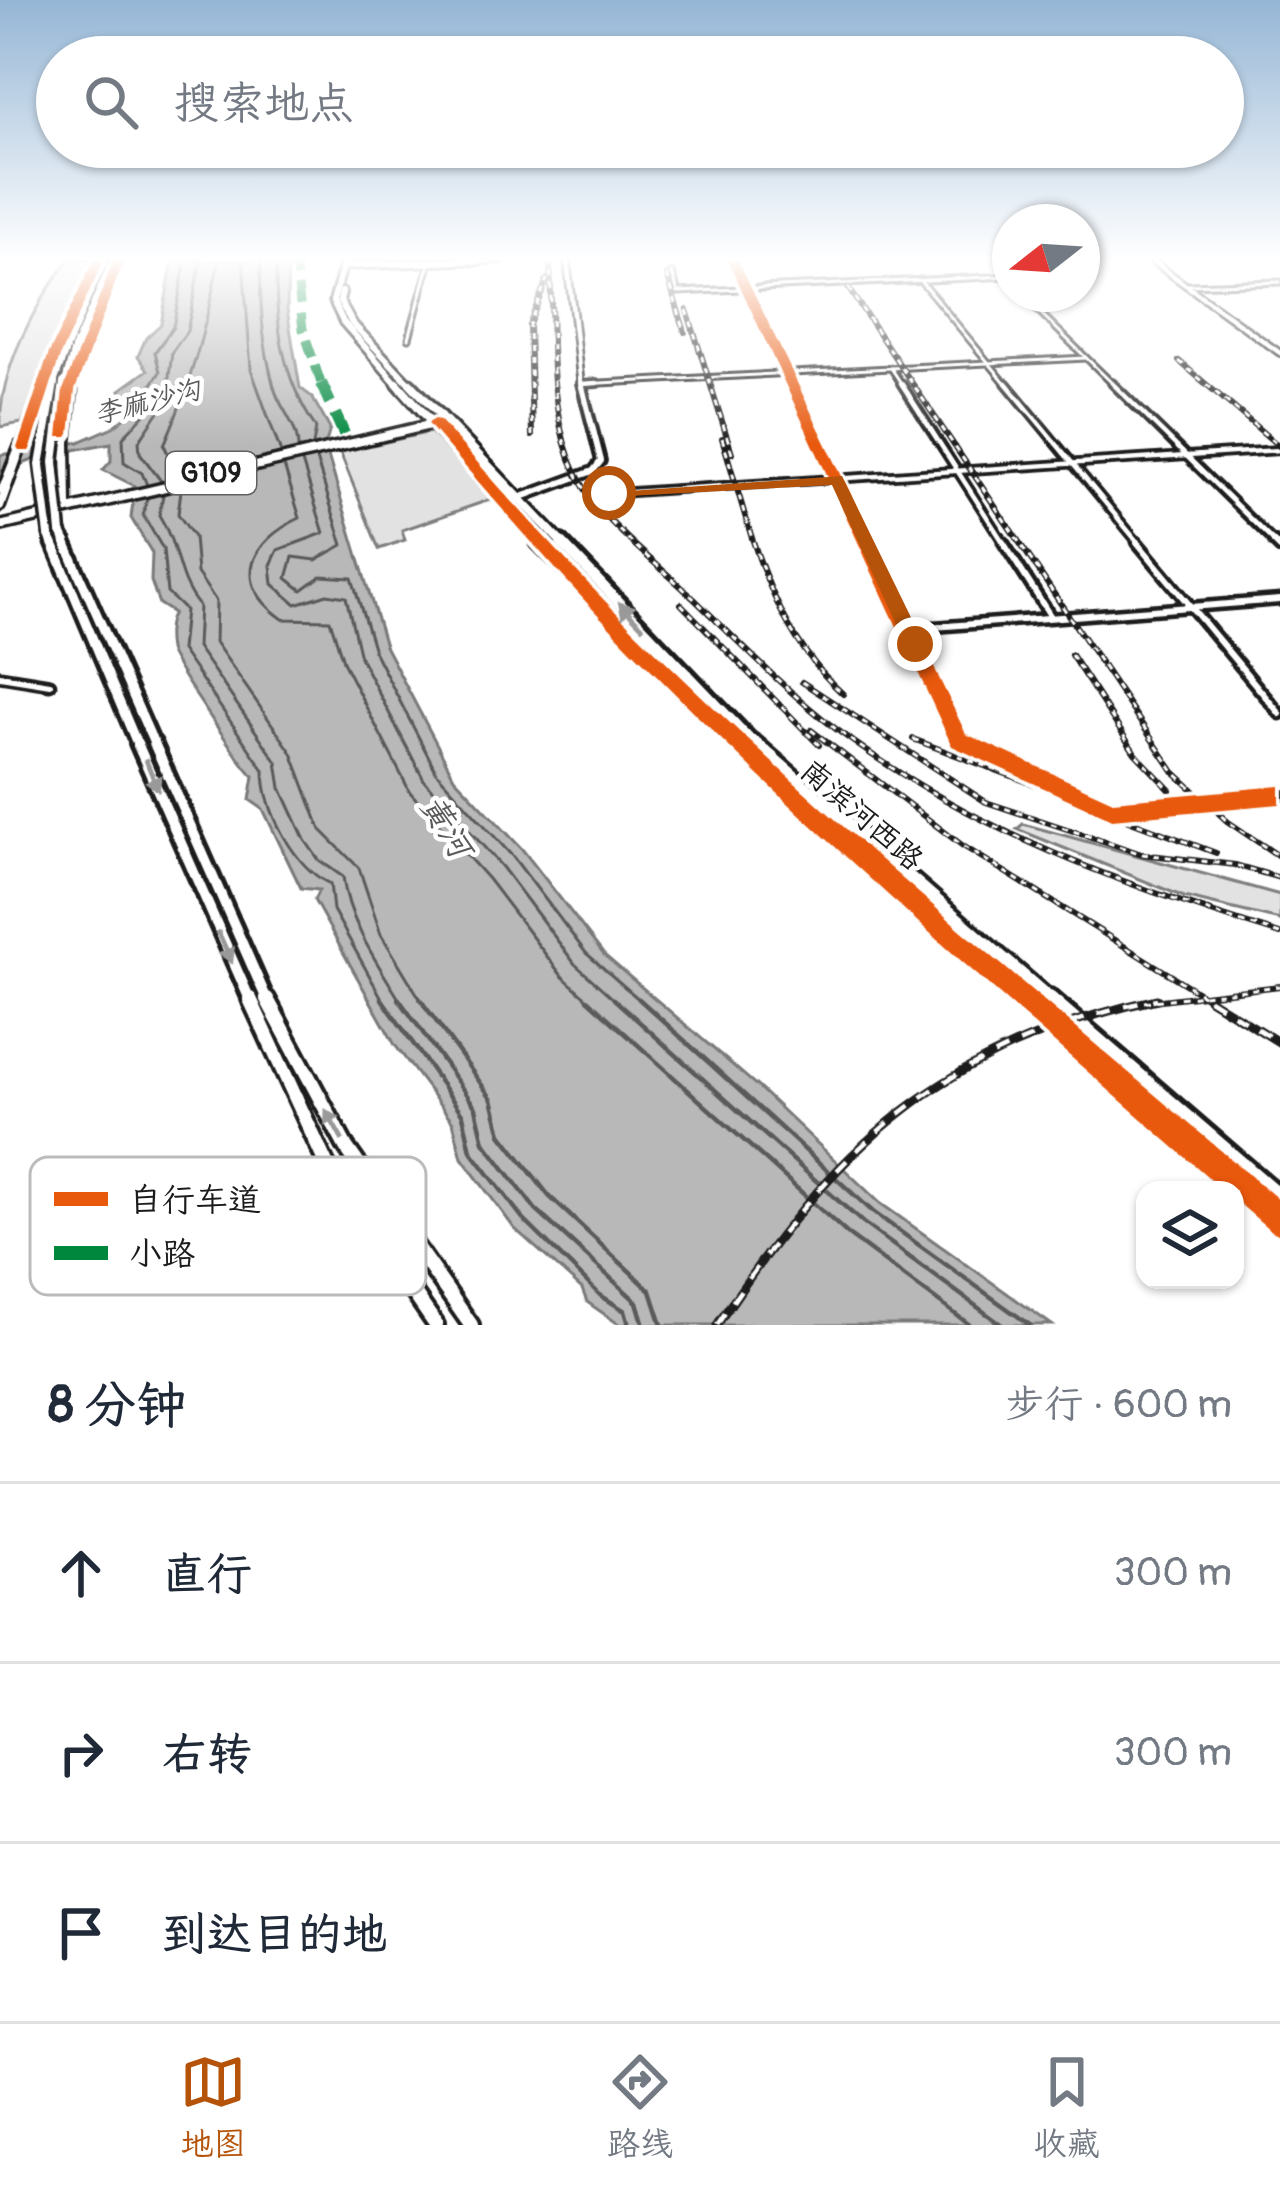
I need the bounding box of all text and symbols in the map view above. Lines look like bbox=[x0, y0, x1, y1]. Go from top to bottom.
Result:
search box bbox=[36, 36, 1244, 168]
icon: search bbox=[78, 69, 144, 135]
text: 搜索地点 bbox=[174, 76, 354, 132]
north arrow bbox=[992, 204, 1100, 312]
water label: 李麻沙沟 bbox=[91, 373, 205, 432]
road number: G109 bbox=[166, 452, 256, 494]
route start bbox=[582, 466, 636, 520]
one-way arrow bbox=[618, 601, 646, 630]
route end bbox=[888, 617, 942, 671]
street label: 南滨河西路 bbox=[793, 752, 930, 879]
one-way arrow bbox=[143, 758, 162, 794]
water label: 黄河 bbox=[411, 788, 483, 870]
one-way arrow bbox=[215, 929, 235, 964]
one-way arrow bbox=[324, 1107, 345, 1142]
legend bbox=[30, 1157, 426, 1295]
text: 自行车道 bbox=[129, 1180, 261, 1221]
map controls bbox=[1136, 1181, 1244, 1289]
button: layers bbox=[1136, 1181, 1244, 1289]
text: 小路 bbox=[129, 1234, 195, 1275]
text: 8 分钟 bbox=[48, 1374, 187, 1438]
text: 步行 · 600 m bbox=[1005, 1380, 1232, 1429]
icon: ahead bbox=[48, 1540, 114, 1606]
text: 直行 bbox=[162, 1547, 252, 1603]
text: 300 m bbox=[1114, 1548, 1232, 1597]
icon: right bbox=[48, 1720, 114, 1786]
text: 右转 bbox=[162, 1727, 252, 1783]
text: 300 m bbox=[1114, 1728, 1232, 1777]
icon: arrive bbox=[48, 1900, 114, 1966]
text: 到达目的地 bbox=[162, 1907, 387, 1963]
tab: 地图 bbox=[180, 2049, 246, 2165]
tab: 路线 bbox=[607, 2049, 673, 2165]
tab: 收藏 bbox=[1034, 2049, 1100, 2165]

